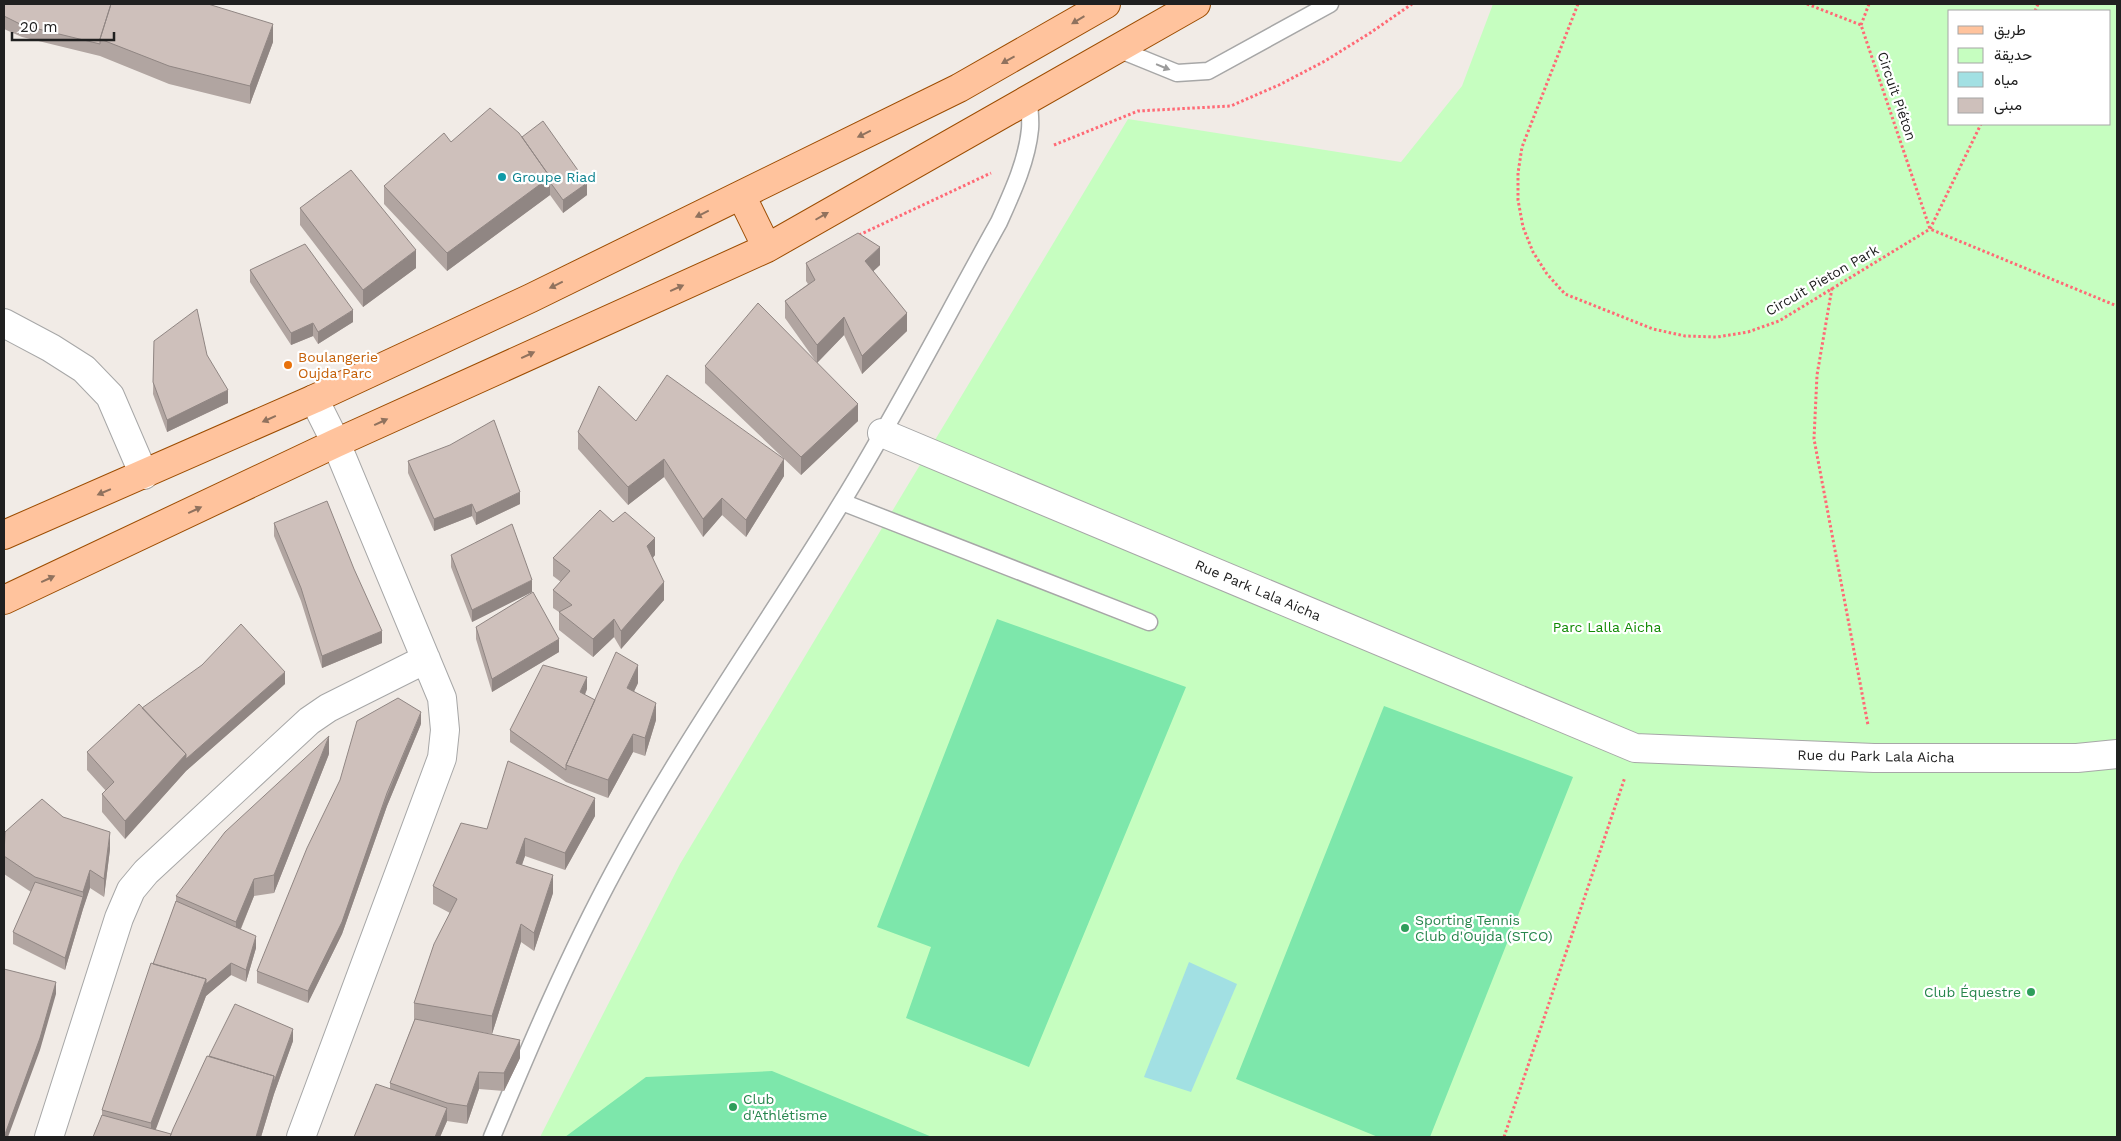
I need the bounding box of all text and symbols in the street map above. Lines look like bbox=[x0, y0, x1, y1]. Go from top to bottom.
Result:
scale bar bbox=[12, 10, 115, 42]
legend bbox=[1948, 10, 2111, 125]
one-way arrow bbox=[1072, 16, 1085, 25]
text: 20 m bbox=[20, 18, 58, 36]
text: طريق bbox=[1994, 21, 2026, 40]
text: حديقة bbox=[1994, 46, 2032, 64]
street label: Circuit Piéton bbox=[1874, 50, 1920, 142]
one-way arrow bbox=[1002, 56, 1015, 65]
one-way arrow bbox=[1156, 64, 1171, 71]
text: مياه bbox=[1994, 71, 2018, 89]
text: مبنى bbox=[1994, 96, 2022, 115]
one-way arrow bbox=[857, 131, 871, 139]
place label: Groupe Riad bbox=[512, 169, 596, 185]
marker: Groupe Riad bbox=[496, 171, 508, 183]
one-way arrow bbox=[695, 210, 709, 218]
one-way arrow bbox=[816, 212, 829, 221]
street label: Circuit Pieton Park bbox=[1763, 241, 1881, 319]
one-way arrow bbox=[549, 282, 563, 290]
one-way arrow bbox=[670, 284, 684, 292]
place label: Boulangerie Oujda Parc bbox=[298, 349, 378, 381]
one-way arrow bbox=[521, 350, 535, 358]
marker: Boulangerie Oujda Parc bbox=[282, 359, 294, 371]
one-way arrow bbox=[262, 415, 276, 423]
one-way arrow bbox=[374, 418, 388, 426]
one-way arrow bbox=[97, 488, 111, 496]
one-way arrow bbox=[188, 506, 202, 514]
street label: Rue Park Lala Aicha bbox=[1193, 556, 1323, 624]
one-way arrow bbox=[41, 575, 55, 583]
park label: Parc Lalla Aicha bbox=[1553, 619, 1661, 635]
street label: Rue du Park Lala Aicha bbox=[1797, 747, 1955, 765]
place label: Sporting Tennis Club d'Oujda (STCO) bbox=[1415, 912, 1553, 944]
marker: Sporting Tennis Club d'Oujda (STCO) bbox=[1399, 922, 1411, 934]
place label: Club Équestre bbox=[1924, 984, 2021, 1000]
marker: Club Équestre bbox=[2025, 986, 2037, 998]
place label: Club d'Athlétisme bbox=[743, 1091, 827, 1123]
marker: Club d'Athlétisme bbox=[727, 1101, 739, 1113]

